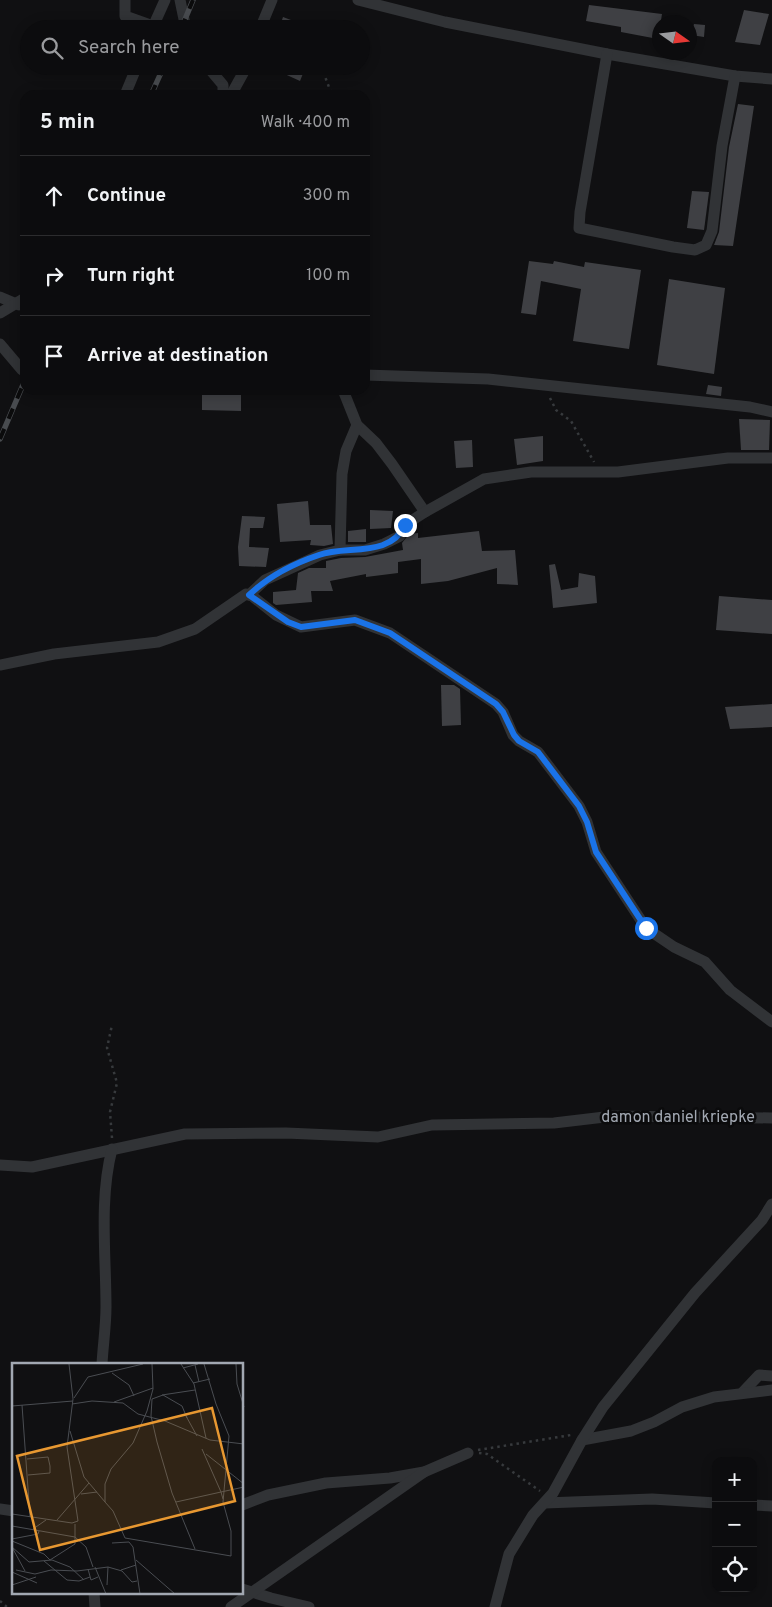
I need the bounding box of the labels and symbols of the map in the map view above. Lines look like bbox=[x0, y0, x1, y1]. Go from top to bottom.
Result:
north arrow bbox=[652, 15, 697, 60]
route end bbox=[394, 514, 417, 537]
route start bbox=[635, 917, 658, 940]
street label: damon daniel kriepke bbox=[601, 1108, 755, 1128]
inset map bbox=[12, 1363, 244, 1594]

